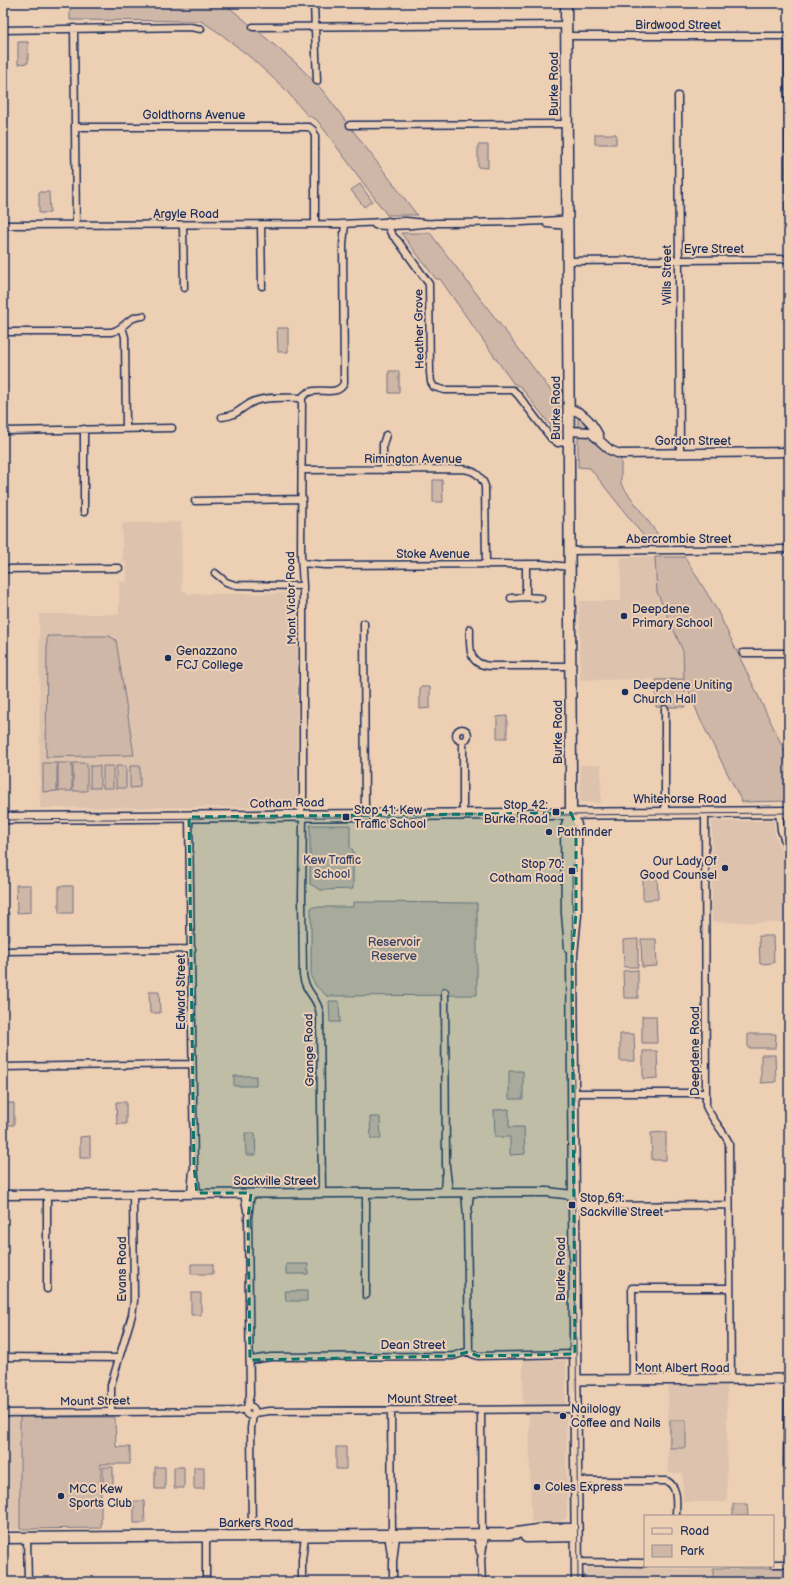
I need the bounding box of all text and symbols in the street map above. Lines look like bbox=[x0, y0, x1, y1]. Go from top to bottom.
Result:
street label: Birdwood Street bbox=[635, 18, 721, 33]
street label: Burke Road bbox=[547, 52, 562, 116]
street label: Goldthorns Avenue bbox=[143, 108, 245, 123]
street label: Argyle Road bbox=[153, 207, 219, 222]
street label: Eyre Street bbox=[684, 242, 745, 257]
street label: Wills Street bbox=[660, 244, 675, 305]
street label: Heather Grove bbox=[411, 289, 428, 369]
street label: Burke Road bbox=[549, 376, 564, 440]
street label: Gordon Street bbox=[655, 434, 731, 449]
street label: Rimington Avenue bbox=[364, 452, 462, 467]
street label: Abercrombie Street bbox=[626, 532, 732, 547]
street label: Stoke Avenue bbox=[396, 547, 470, 562]
street label: Mont Victor Road bbox=[283, 551, 300, 645]
place label: Deepdene Primary School bbox=[632, 602, 713, 631]
marker: Deepdene Primary School bbox=[619, 611, 629, 621]
place label: Genazzano FCJ College bbox=[176, 644, 243, 673]
marker: Genazzano FCJ College bbox=[163, 653, 173, 663]
place label: Deepdene Uniting Church Hall bbox=[633, 678, 733, 707]
marker: Deepdene Uniting Church Hall bbox=[620, 687, 630, 697]
street label: Burke Road bbox=[551, 700, 566, 764]
street label: Whitehorse Road bbox=[633, 792, 727, 807]
street label: Cotham Road bbox=[250, 795, 325, 812]
place label: Stop 42: Burke Road bbox=[484, 798, 548, 827]
place label: Stop 41: Kew Traffic School bbox=[354, 803, 426, 832]
marker: Stop 42: Burke Road bbox=[551, 807, 561, 817]
marker: Stop 41: Kew Traffic School bbox=[341, 812, 351, 822]
place label: Pathfinder bbox=[557, 825, 613, 840]
marker: Pathfinder bbox=[544, 827, 554, 837]
park label: Kew Traffic School bbox=[303, 853, 361, 882]
place label: Our Lady Of Good Counsel bbox=[640, 854, 717, 883]
place label: Stop 70: Cotham Road bbox=[490, 857, 564, 886]
marker: Our Lady Of Good Counsel bbox=[720, 863, 730, 873]
marker: Stop 70: Cotham Road bbox=[567, 866, 577, 876]
park label: Reservoir Reserve bbox=[368, 935, 421, 964]
street label: Edward Street bbox=[174, 954, 189, 1030]
street label: Deepdene Road bbox=[688, 1006, 703, 1096]
street label: Grange Road bbox=[301, 1013, 318, 1087]
street label: Sackville Street bbox=[233, 1174, 317, 1189]
place label: Stop 69: Sackville Street bbox=[580, 1191, 664, 1220]
marker: Stop 69: Sackville Street bbox=[567, 1200, 577, 1210]
street label: Evans Road bbox=[115, 1236, 130, 1302]
street label: Burke Road bbox=[554, 1237, 569, 1301]
street label: Dean Street bbox=[380, 1338, 446, 1353]
street label: Mont Albert Road bbox=[634, 1361, 730, 1376]
street label: Mount Street bbox=[387, 1392, 457, 1407]
street label: Mount Street bbox=[60, 1393, 131, 1410]
place label: Nailology Coffee and Nails bbox=[571, 1402, 661, 1431]
marker: Nailology Coffee and Nails bbox=[558, 1411, 568, 1421]
place label: Coles Express bbox=[545, 1480, 623, 1495]
place label: MCC Kew Sports Club bbox=[69, 1482, 132, 1511]
marker: Coles Express bbox=[532, 1482, 542, 1492]
marker: MCC Kew Sports Club bbox=[56, 1491, 66, 1501]
legend bbox=[644, 1515, 774, 1567]
street label: Barkers Road bbox=[219, 1516, 293, 1531]
text: Road bbox=[680, 1524, 709, 1539]
text: Park bbox=[680, 1544, 704, 1559]

